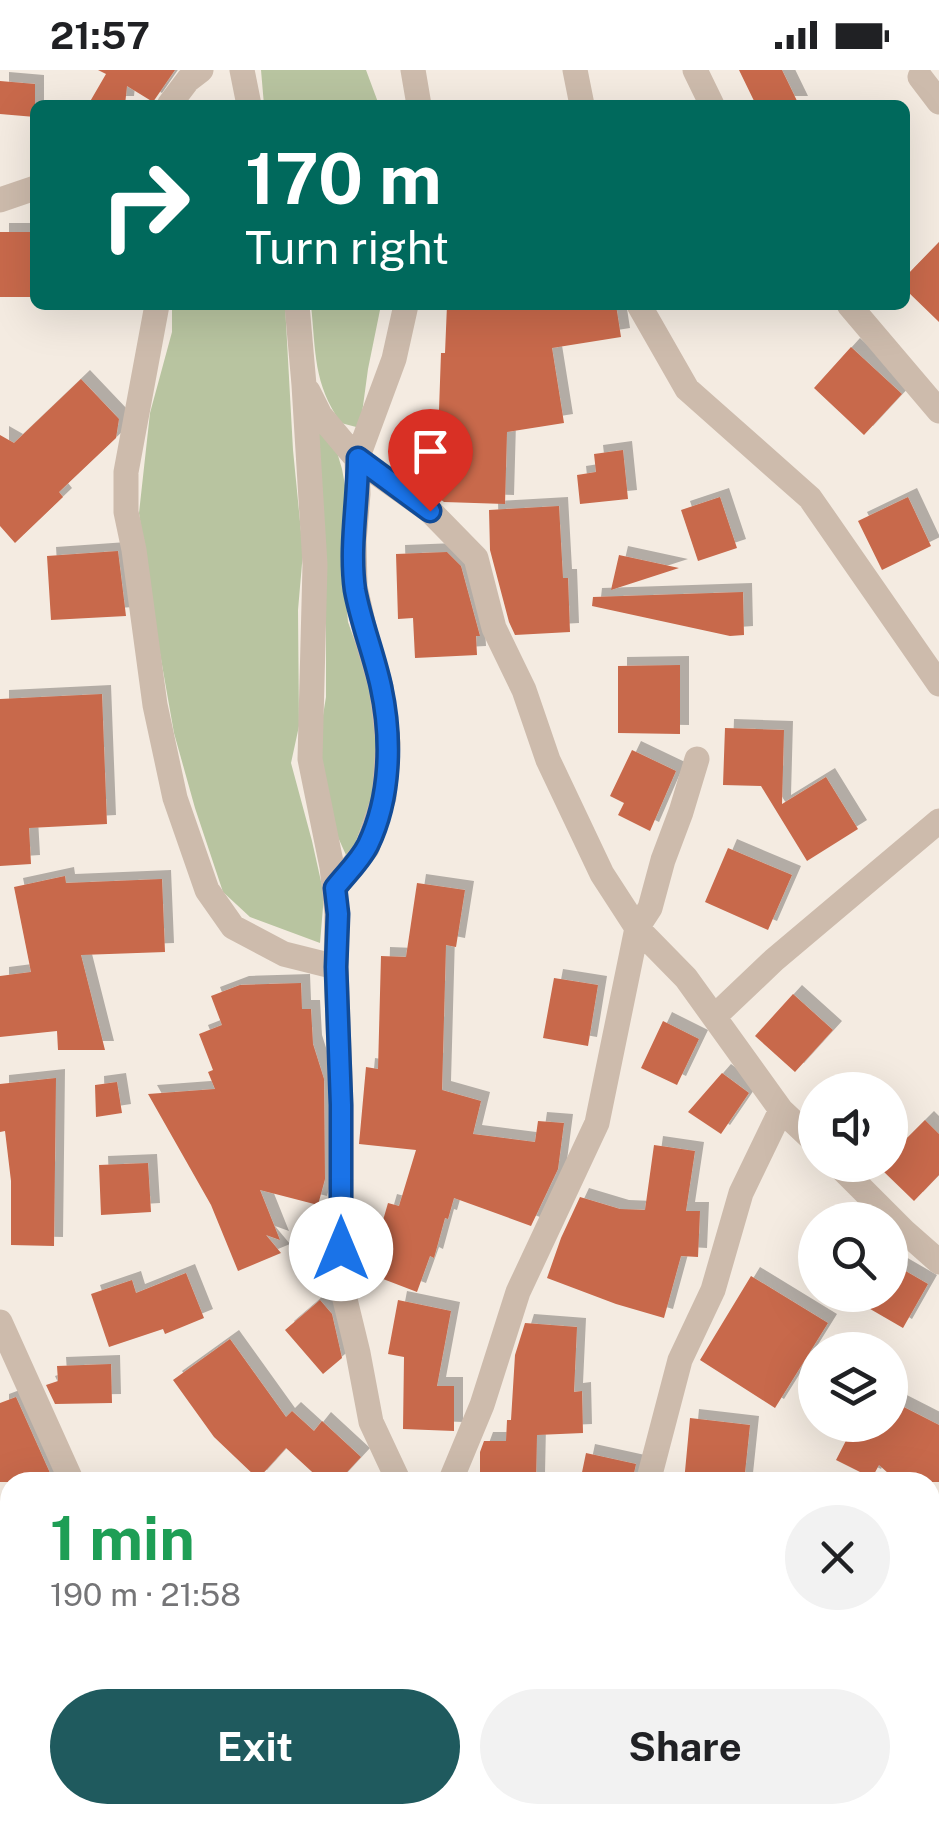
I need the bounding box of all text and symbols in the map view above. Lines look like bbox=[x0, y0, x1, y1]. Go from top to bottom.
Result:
text: 21:57 bbox=[50, 13, 150, 58]
text: 170 m bbox=[245, 137, 442, 220]
icon: right bbox=[80, 140, 210, 270]
text: Turn right bbox=[245, 221, 449, 274]
pin bbox=[388, 409, 473, 512]
icon: arrive bbox=[403, 424, 458, 479]
map controls bbox=[798, 1072, 908, 1442]
button: sound bbox=[798, 1072, 908, 1182]
position arrow bbox=[289, 1197, 393, 1301]
button: search bbox=[798, 1202, 908, 1312]
button: layers bbox=[798, 1332, 908, 1442]
text: 1 min bbox=[50, 1503, 195, 1574]
button: close bbox=[785, 1505, 890, 1610]
text: 190 m · 21:58 bbox=[50, 1576, 241, 1613]
button: Exit bbox=[50, 1689, 460, 1804]
button: Share bbox=[480, 1689, 890, 1804]

